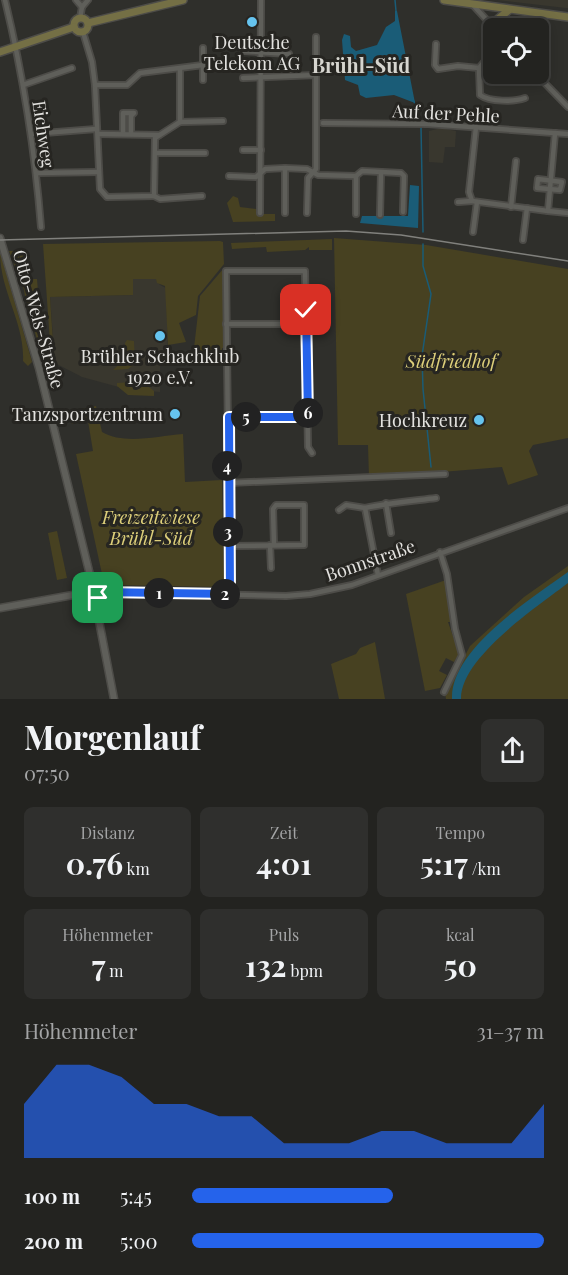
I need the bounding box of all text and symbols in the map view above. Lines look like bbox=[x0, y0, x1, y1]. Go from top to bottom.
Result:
marker: Deutsche Telekom AG bbox=[245, 15, 259, 29]
map controls bbox=[483, 18, 549, 84]
button: locate bbox=[483, 18, 549, 84]
place label: Deutsche Telekom AG bbox=[204, 30, 301, 75]
district label: Brühl-Süd bbox=[312, 51, 410, 78]
street label: Auf der Pehle bbox=[391, 98, 500, 128]
street label: Eichweg bbox=[27, 99, 61, 170]
street label: Otto-Wels-Straße bbox=[8, 247, 70, 391]
pin bbox=[280, 284, 331, 335]
icon: check bbox=[289, 293, 322, 326]
marker: Brühler Schachklub 1920 e.V. bbox=[153, 329, 167, 343]
place label: Brühler Schachklub 1920 e.V. bbox=[81, 344, 239, 389]
park label: Südfriedhof bbox=[405, 349, 499, 373]
pin: 6 bbox=[293, 398, 323, 428]
place label: Tanzsportzentrum bbox=[12, 402, 163, 426]
pin: 5 bbox=[231, 402, 261, 432]
text: 6 bbox=[304, 402, 312, 423]
text: 5 bbox=[242, 406, 250, 427]
marker: Tanzsportzentrum bbox=[168, 407, 182, 421]
place label: Hochkreuz bbox=[379, 408, 467, 432]
marker: Hochkreuz bbox=[472, 413, 486, 427]
pin: 4 bbox=[212, 451, 242, 481]
text: 4 bbox=[223, 455, 231, 476]
park label: Freizeitwiese Brühl-Süd bbox=[101, 505, 200, 550]
pin: 3 bbox=[213, 517, 243, 547]
text: 3 bbox=[224, 521, 232, 542]
street label: Bonnstraße bbox=[322, 533, 418, 587]
pin bbox=[72, 572, 123, 623]
pin: 1 bbox=[144, 578, 174, 608]
pin: 2 bbox=[210, 579, 240, 609]
icon: arrive bbox=[81, 581, 114, 614]
text: 1 bbox=[156, 582, 162, 603]
text: 2 bbox=[221, 583, 229, 604]
text: Morgenlauf bbox=[24, 714, 201, 758]
button: share bbox=[481, 719, 544, 782]
text: 07:50 bbox=[24, 759, 70, 786]
text: Distanz bbox=[81, 822, 135, 843]
text: Zeit bbox=[270, 822, 298, 843]
text: Tempo bbox=[436, 822, 485, 843]
text: 0.76 bbox=[66, 843, 123, 883]
text: 4:01 bbox=[256, 843, 312, 883]
text: 5:17 bbox=[420, 843, 468, 883]
text: km bbox=[123, 858, 150, 879]
text: /km bbox=[468, 858, 501, 879]
text: Höhenmeter bbox=[62, 924, 153, 945]
text: Puls bbox=[269, 924, 299, 945]
text: kcal bbox=[446, 924, 475, 945]
text: 7 bbox=[92, 945, 105, 985]
text: 132 bbox=[245, 945, 287, 985]
text: 50 bbox=[444, 945, 477, 985]
text: m bbox=[105, 960, 124, 981]
text: bpm bbox=[287, 960, 323, 981]
text: Höhenmeter bbox=[24, 1017, 137, 1044]
text: 31–37 m bbox=[477, 1017, 544, 1044]
text: 100 m bbox=[24, 1182, 80, 1209]
text: 5:45 bbox=[120, 1182, 152, 1209]
text: 200 m bbox=[24, 1227, 83, 1254]
text: 5:00 bbox=[120, 1227, 158, 1254]

